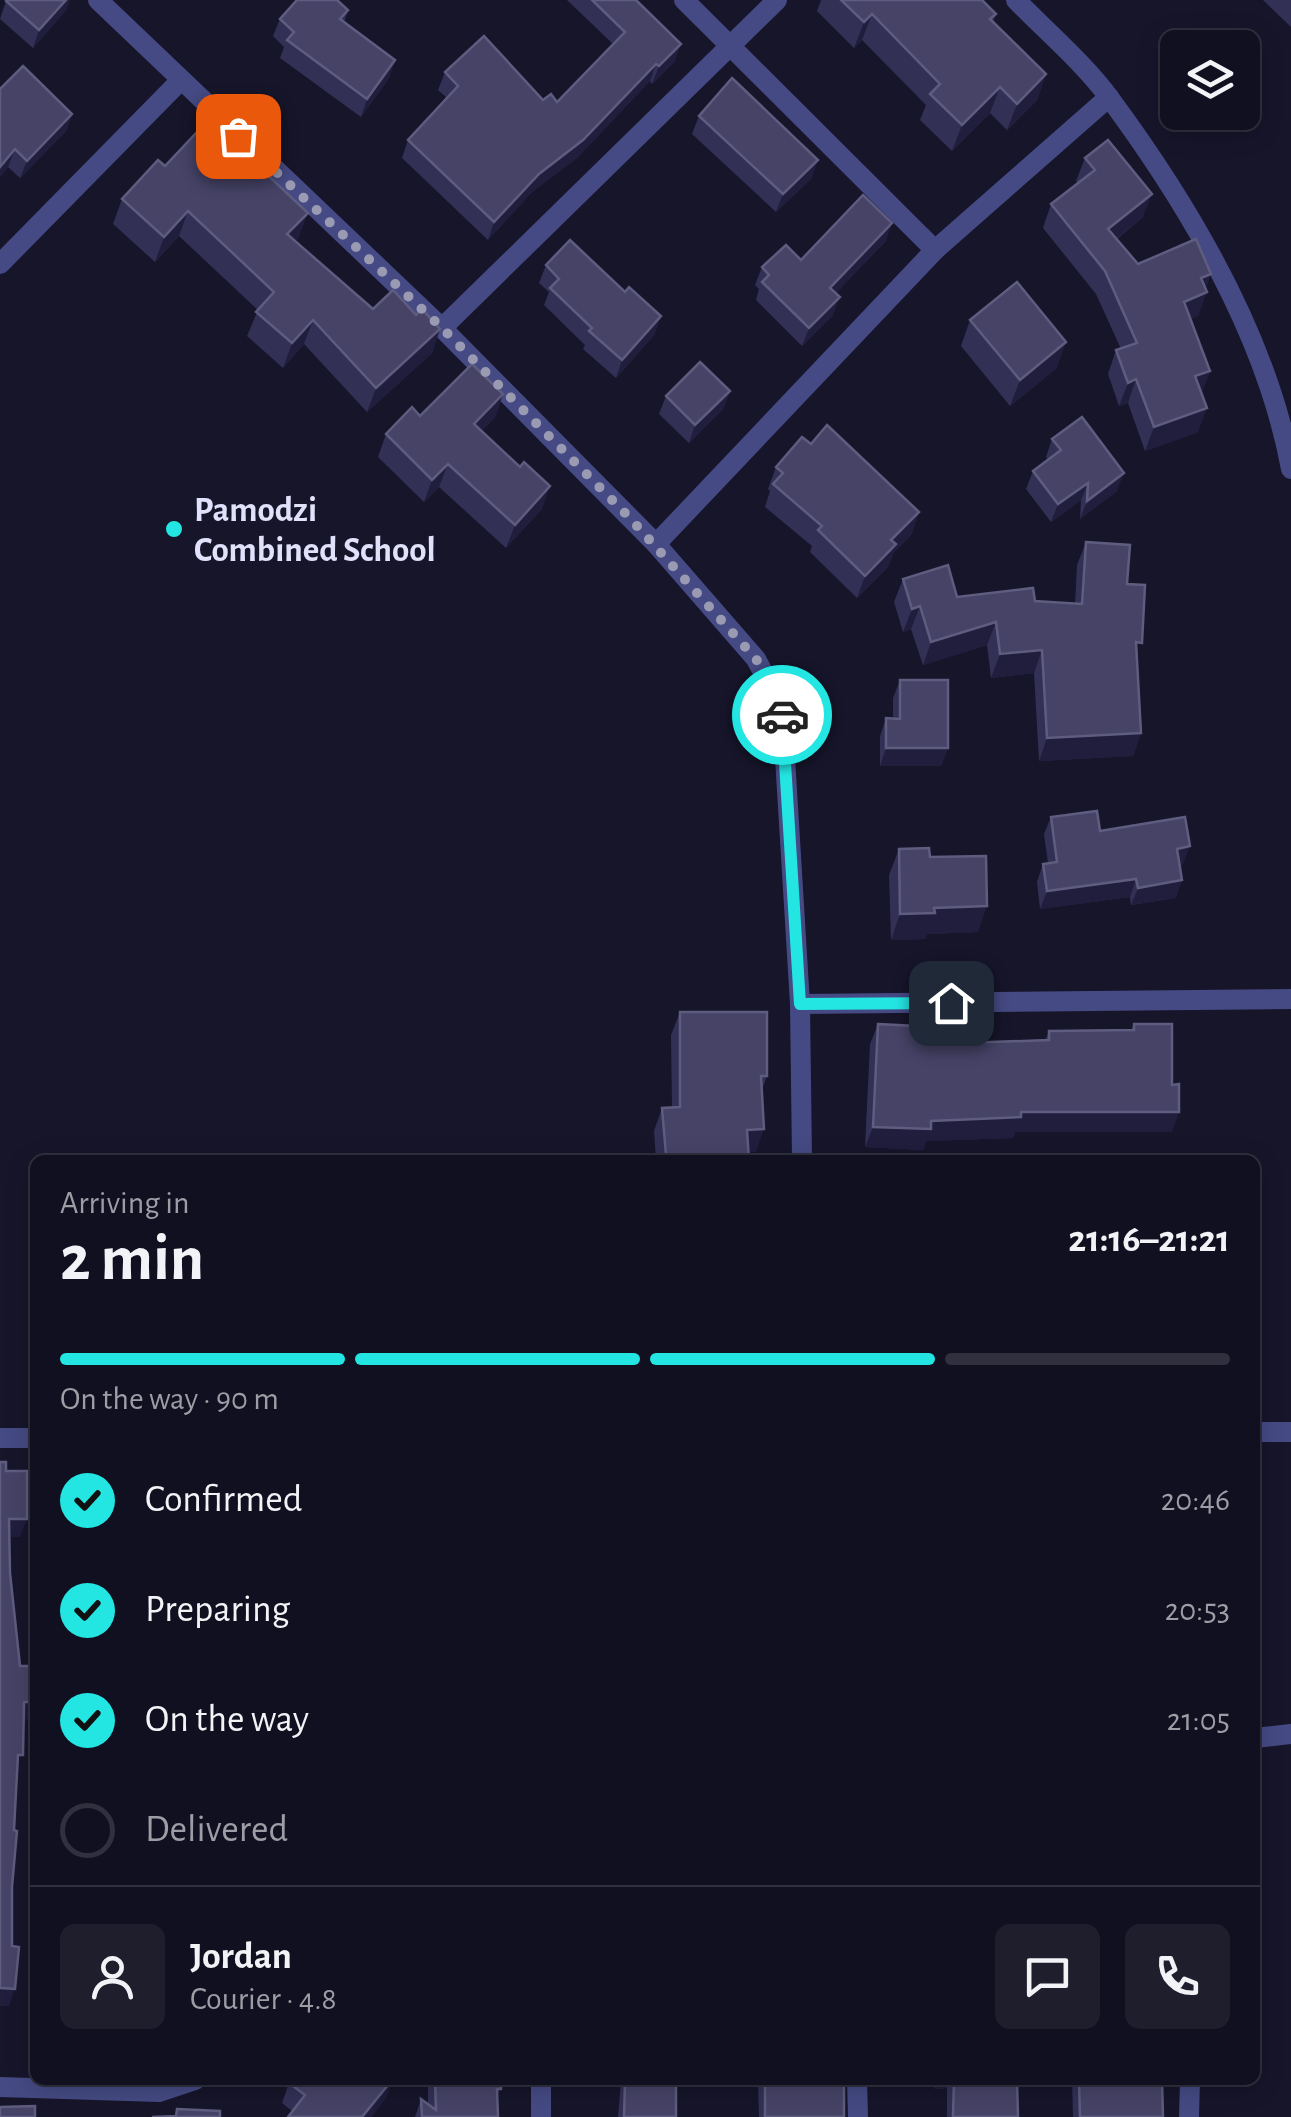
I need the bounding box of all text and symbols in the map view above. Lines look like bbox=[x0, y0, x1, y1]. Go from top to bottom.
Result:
map controls bbox=[1160, 30, 1260, 130]
button: layers bbox=[1160, 30, 1260, 130]
pin bbox=[196, 94, 281, 179]
icon: bag bbox=[211, 109, 266, 164]
place label: Pamodzi Combined School bbox=[194, 493, 436, 568]
marker: Pamodzi Combined School bbox=[163, 518, 185, 540]
courier bbox=[732, 665, 832, 765]
icon: car bbox=[755, 688, 810, 743]
pin bbox=[909, 961, 994, 1046]
icon: home bbox=[924, 976, 979, 1031]
text: Arriving in bbox=[60, 1187, 189, 1219]
text: 21:16–21:21 bbox=[1068, 1221, 1230, 1259]
text: 2 min bbox=[60, 1227, 204, 1292]
text: On the way · 90 m bbox=[60, 1383, 279, 1415]
icon: check bbox=[60, 1473, 115, 1528]
text: Confirmed bbox=[145, 1481, 302, 1519]
text: 20:46 bbox=[1161, 1484, 1230, 1516]
icon: check bbox=[60, 1583, 115, 1638]
text: Preparing bbox=[145, 1591, 290, 1629]
text: 20:53 bbox=[1165, 1594, 1230, 1626]
icon: check bbox=[60, 1693, 115, 1748]
text: On the way bbox=[145, 1701, 309, 1739]
text: 21:05 bbox=[1167, 1704, 1230, 1736]
text: Delivered bbox=[145, 1811, 288, 1849]
button: person bbox=[60, 1924, 165, 2029]
button: chat bbox=[995, 1924, 1100, 2029]
button: phone bbox=[1125, 1924, 1230, 2029]
text: Jordan bbox=[190, 1938, 292, 1976]
text: Courier · 4.8 bbox=[190, 1983, 337, 2015]

